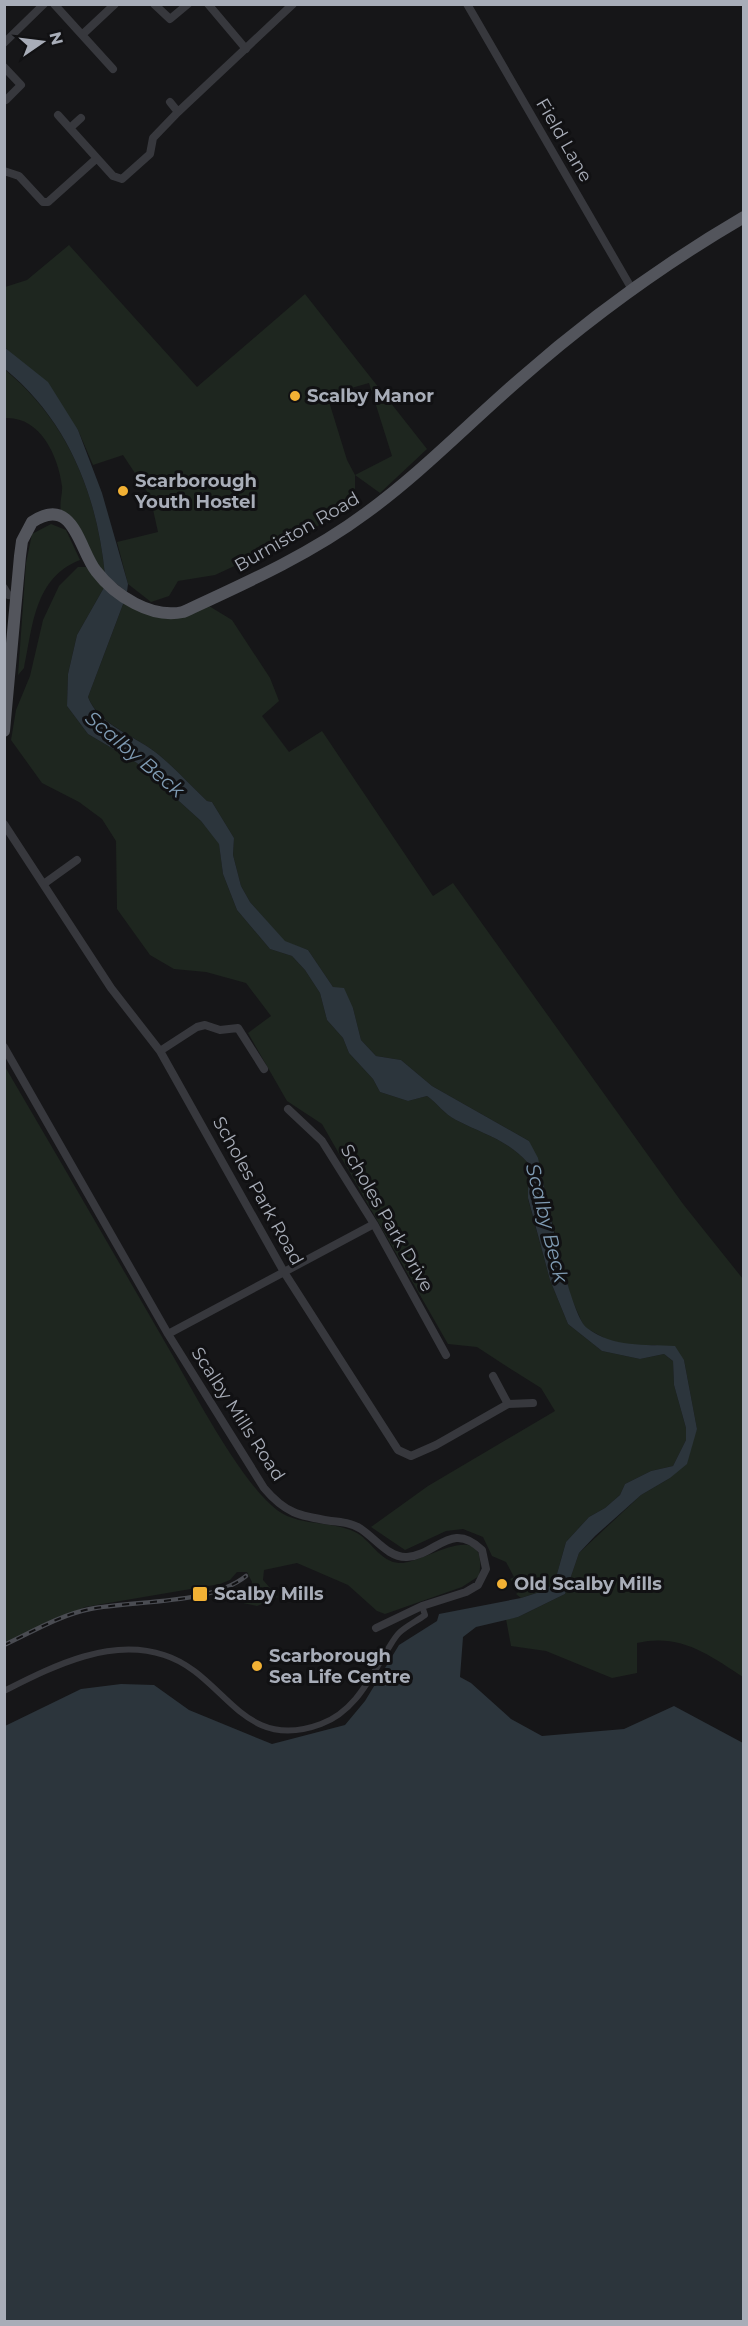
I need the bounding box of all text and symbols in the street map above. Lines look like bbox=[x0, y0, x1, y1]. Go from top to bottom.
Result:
north arrow bbox=[12, 12, 72, 72]
text: N bbox=[45, 30, 67, 47]
street label: Field Lane bbox=[531, 94, 597, 186]
place label: Scalby Manor bbox=[307, 385, 434, 407]
marker: Scalby Manor bbox=[288, 389, 302, 403]
place label: Scarborough Youth Hostel bbox=[134, 470, 257, 513]
marker: Scarborough Youth Hostel bbox=[116, 484, 130, 498]
street label: Burniston Road bbox=[231, 487, 363, 577]
water label: Scalby Beck bbox=[81, 706, 190, 803]
street label: Scholes Park Road bbox=[208, 1113, 308, 1269]
street label: Scholes Park Drive bbox=[336, 1140, 438, 1296]
water label: Scalby Beck bbox=[521, 1161, 574, 1286]
street label: Scalby Mills Road bbox=[186, 1343, 290, 1485]
place label: Old Scalby Mills bbox=[514, 1573, 662, 1595]
marker: Old Scalby Mills bbox=[495, 1577, 509, 1591]
place label: Scalby Mills bbox=[214, 1583, 324, 1605]
marker: Scalby Mills bbox=[191, 1585, 209, 1603]
place label: Scarborough Sea Life Centre bbox=[269, 1645, 411, 1688]
marker: Scarborough Sea Life Centre bbox=[250, 1659, 264, 1673]

